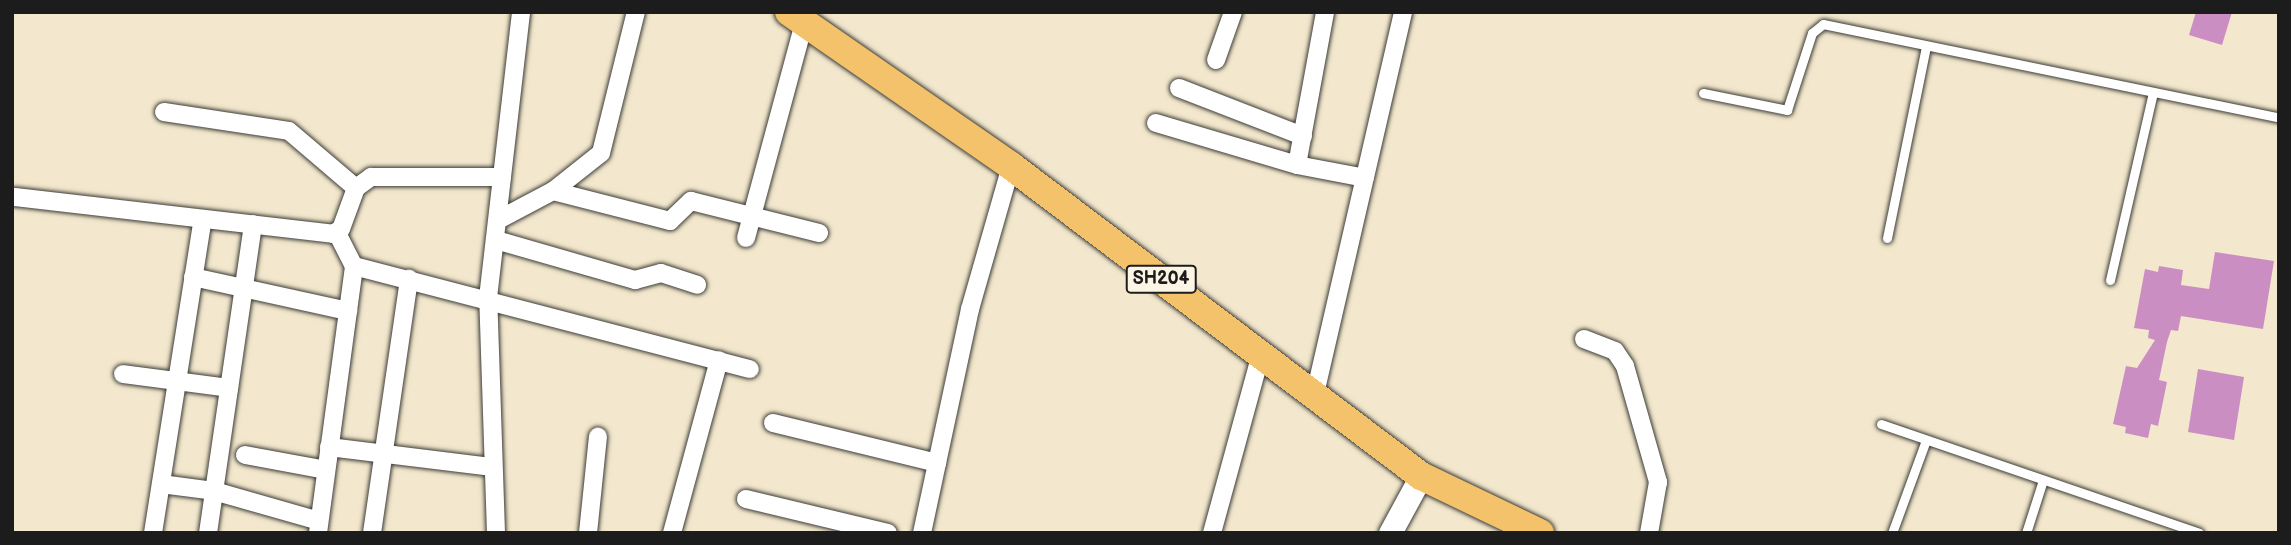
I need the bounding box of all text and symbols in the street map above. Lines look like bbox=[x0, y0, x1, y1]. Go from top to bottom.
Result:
road number: SH204 bbox=[1124, 264, 1198, 293]

